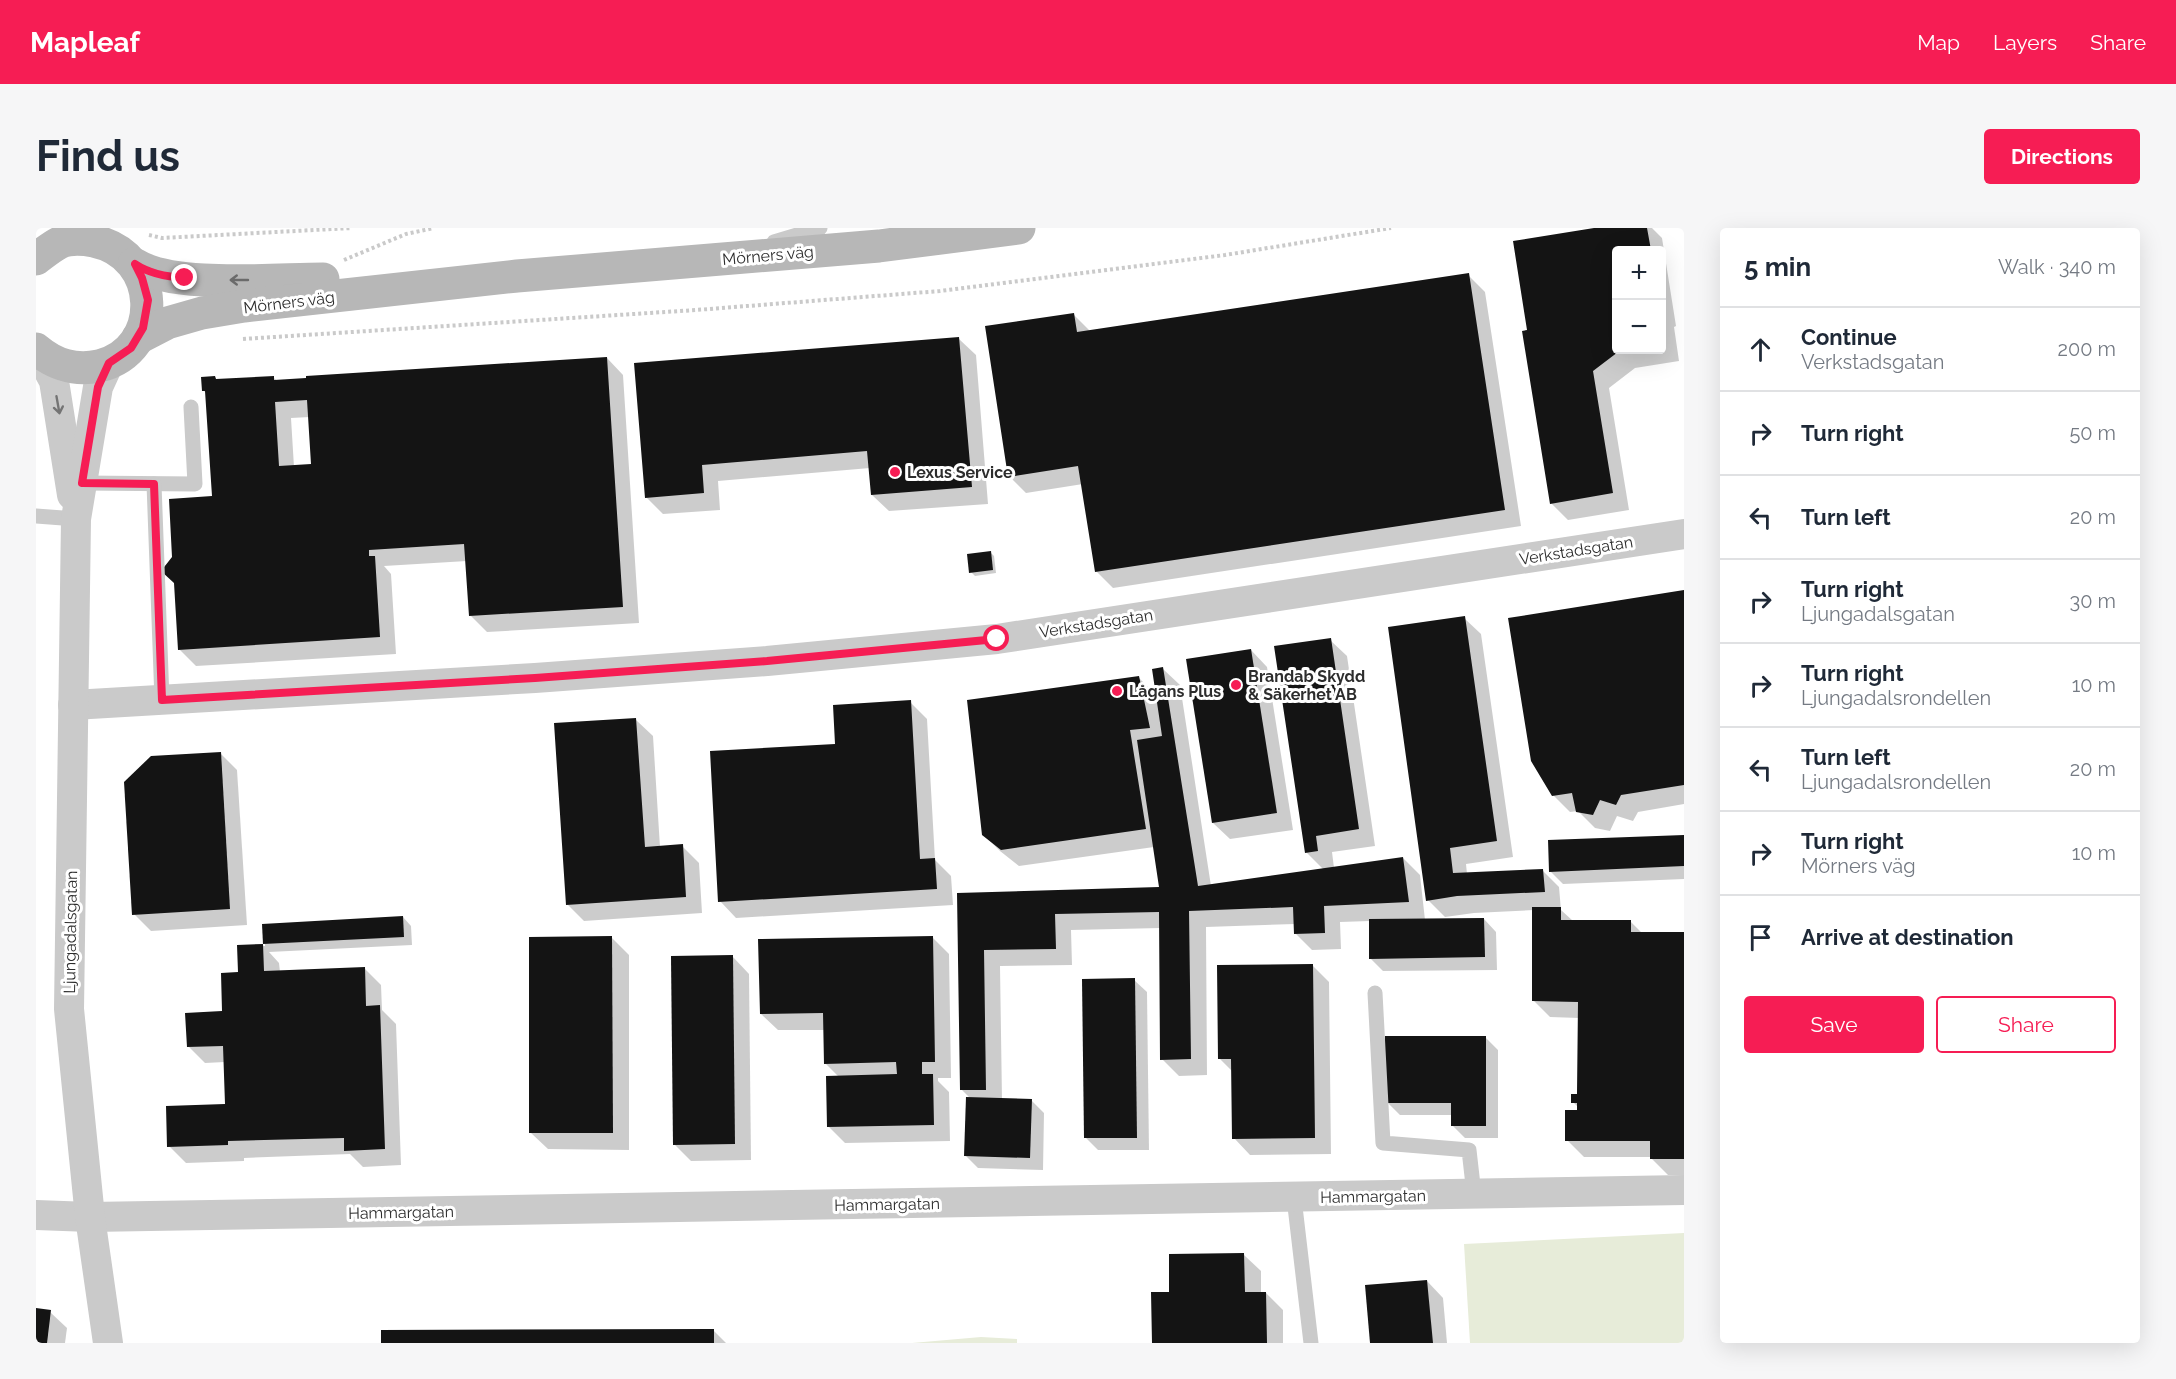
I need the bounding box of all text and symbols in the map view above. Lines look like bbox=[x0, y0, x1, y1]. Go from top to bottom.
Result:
text: Mapleaf bbox=[30, 26, 140, 59]
text: Map bbox=[1917, 30, 1960, 55]
text: Layers bbox=[1993, 30, 2057, 55]
text: Share bbox=[2090, 30, 2146, 55]
button: Directions bbox=[1984, 129, 2140, 184]
text: Find us bbox=[36, 132, 180, 181]
street label: Mörners väg bbox=[722, 242, 815, 269]
map controls bbox=[1612, 246, 1666, 354]
button: + bbox=[1612, 246, 1666, 300]
text: 5 min bbox=[1744, 252, 1811, 282]
text: Walk · 340 m bbox=[1998, 255, 2116, 279]
route end bbox=[171, 264, 197, 290]
one-way arrow bbox=[230, 274, 250, 286]
street label: Mörners väg bbox=[242, 287, 336, 318]
button: − bbox=[1612, 300, 1666, 354]
text: Continue bbox=[1801, 324, 1897, 350]
icon: ahead bbox=[1744, 333, 1777, 366]
text: 200 m bbox=[2058, 337, 2116, 361]
text: Verkstadsgatan bbox=[1801, 350, 1944, 374]
one-way arrow bbox=[53, 395, 64, 414]
icon: right bbox=[1744, 417, 1777, 450]
text: Turn right bbox=[1801, 420, 1904, 446]
text: 50 m bbox=[2069, 421, 2116, 445]
place label: Lexus Service bbox=[907, 463, 1013, 482]
marker: Lexus Service bbox=[888, 465, 902, 479]
icon: left bbox=[1744, 501, 1777, 534]
text: Turn left bbox=[1801, 504, 1891, 530]
text: 20 m bbox=[2070, 505, 2116, 529]
street label: Verkstadsgatan bbox=[1518, 532, 1634, 569]
text: Turn right bbox=[1801, 576, 1904, 602]
icon: right bbox=[1744, 585, 1777, 618]
text: 30 m bbox=[2070, 589, 2116, 613]
text: Ljungadalsgatan bbox=[1801, 602, 1955, 626]
street label: Verkstadsgatan bbox=[1038, 605, 1154, 642]
route start bbox=[983, 625, 1009, 651]
text: Turn right bbox=[1801, 660, 1904, 686]
place label: Brandab Skydd & Säkerhet AB bbox=[1248, 667, 1365, 704]
icon: right bbox=[1744, 669, 1777, 702]
text: 10 m bbox=[2072, 673, 2116, 697]
marker: Brandab Skydd & Säkerhet AB bbox=[1229, 678, 1243, 692]
place label: Lågans Plus bbox=[1129, 682, 1221, 701]
marker: Lågans Plus bbox=[1110, 684, 1124, 698]
text: Ljungadalsrondellen bbox=[1801, 686, 1991, 710]
text: Turn left bbox=[1801, 744, 1891, 770]
icon: left bbox=[1744, 753, 1777, 786]
text: 20 m bbox=[2070, 757, 2116, 781]
text: Ljungadalsrondellen bbox=[1801, 770, 1991, 794]
text: Turn right bbox=[1801, 828, 1904, 854]
icon: right bbox=[1744, 837, 1777, 870]
text: 10 m bbox=[2072, 841, 2116, 865]
text: Mörners väg bbox=[1801, 854, 1916, 878]
street label: Ljungadalsgatan bbox=[60, 870, 81, 994]
icon: arrive bbox=[1744, 921, 1777, 954]
text: Arrive at destination bbox=[1801, 924, 2014, 950]
button: Save bbox=[1744, 996, 1924, 1053]
button: Share bbox=[1936, 996, 2116, 1053]
street label: Hammargatan bbox=[1320, 1186, 1426, 1207]
street label: Hammargatan bbox=[834, 1194, 940, 1215]
street label: Hammargatan bbox=[348, 1202, 454, 1223]

